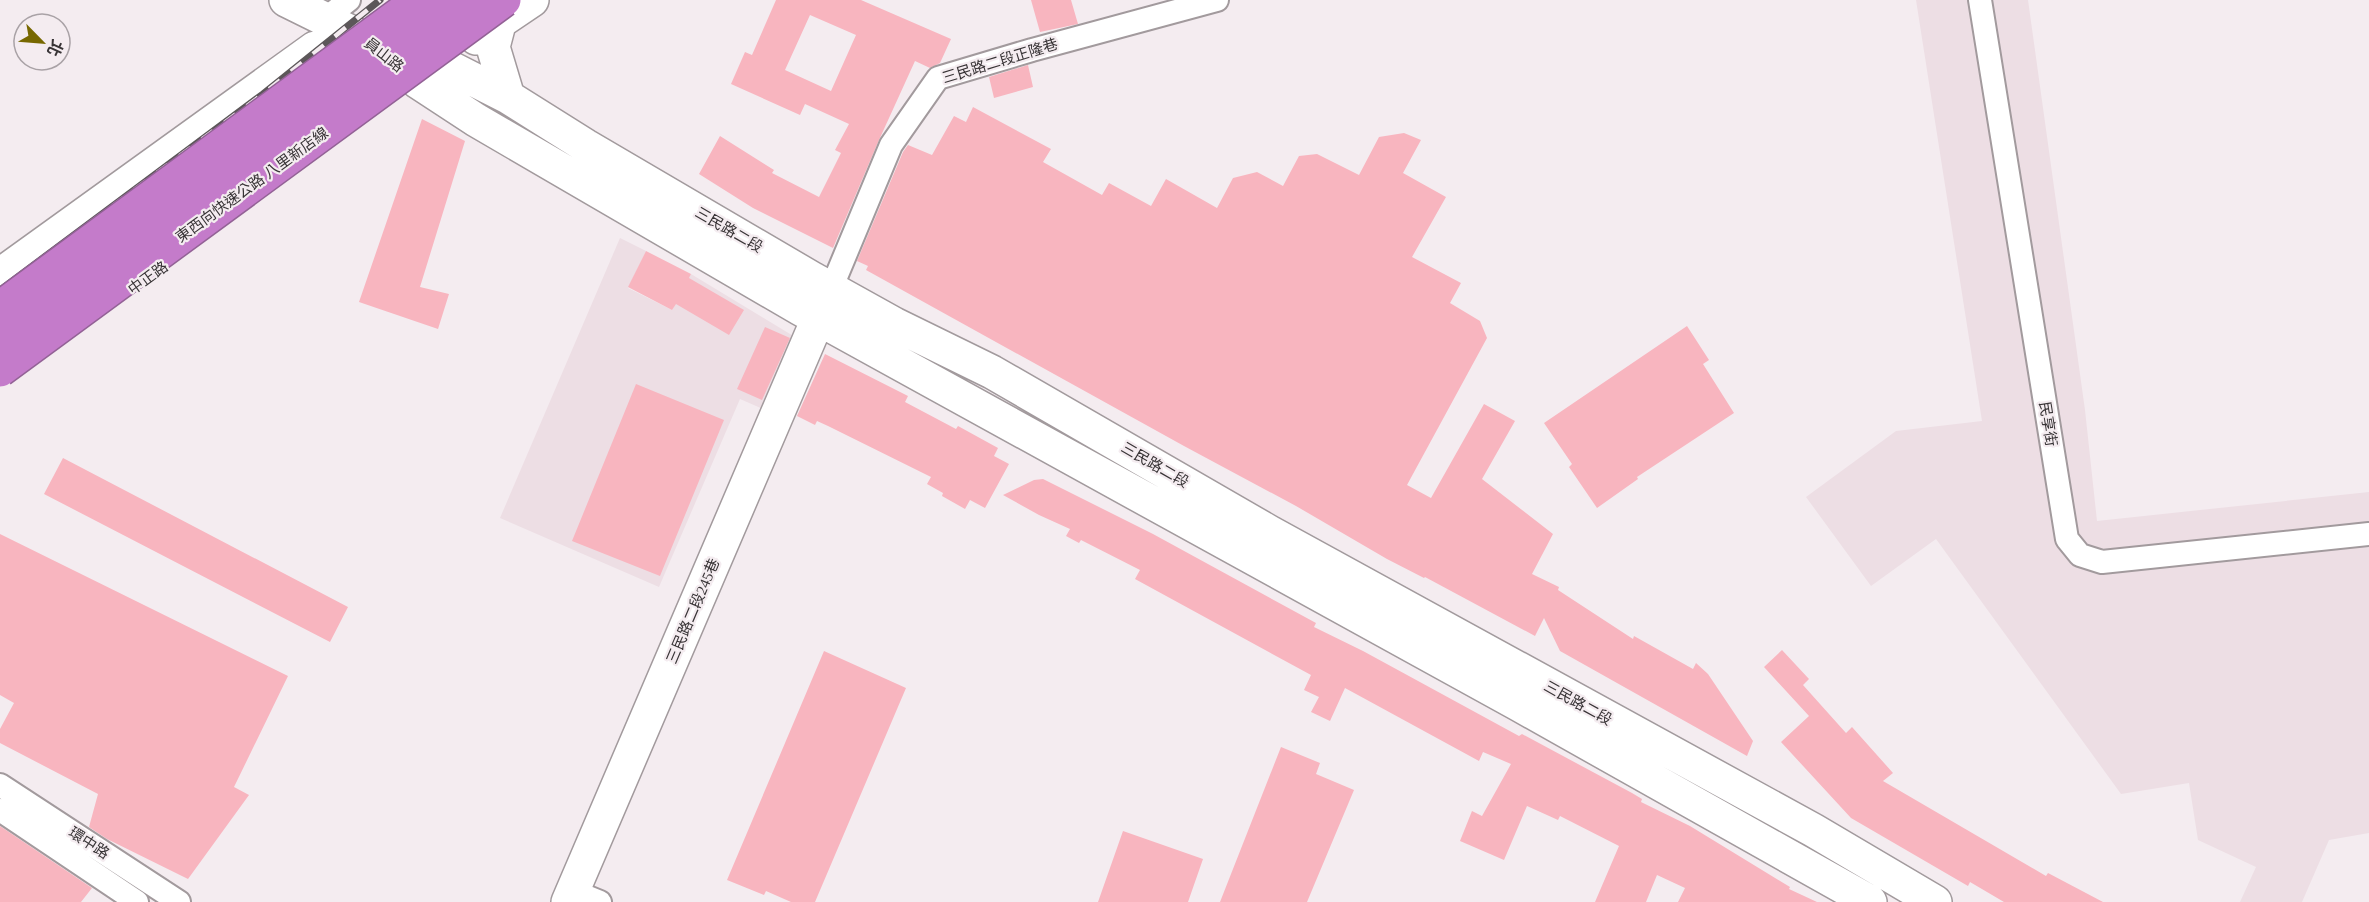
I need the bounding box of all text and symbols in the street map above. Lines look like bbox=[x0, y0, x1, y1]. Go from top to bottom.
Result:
north arrow bbox=[12, 12, 72, 72]
street label: 員山路 bbox=[361, 35, 407, 75]
street label: 三民路二段正隆巷 bbox=[940, 36, 1060, 86]
text: 北 bbox=[44, 37, 66, 59]
street label: 東西向快速公路 八里新店線 bbox=[172, 124, 331, 245]
street label: 三民路二段 bbox=[693, 204, 765, 256]
street label: 中正路 bbox=[125, 258, 171, 298]
street label: 民享街 bbox=[2037, 401, 2059, 447]
street label: 三民路二段 bbox=[1119, 439, 1191, 491]
street label: 三民路二段245巷 bbox=[664, 556, 722, 666]
street label: 三民路二段 bbox=[1541, 678, 1615, 728]
street label: 環中路 bbox=[66, 824, 112, 862]

